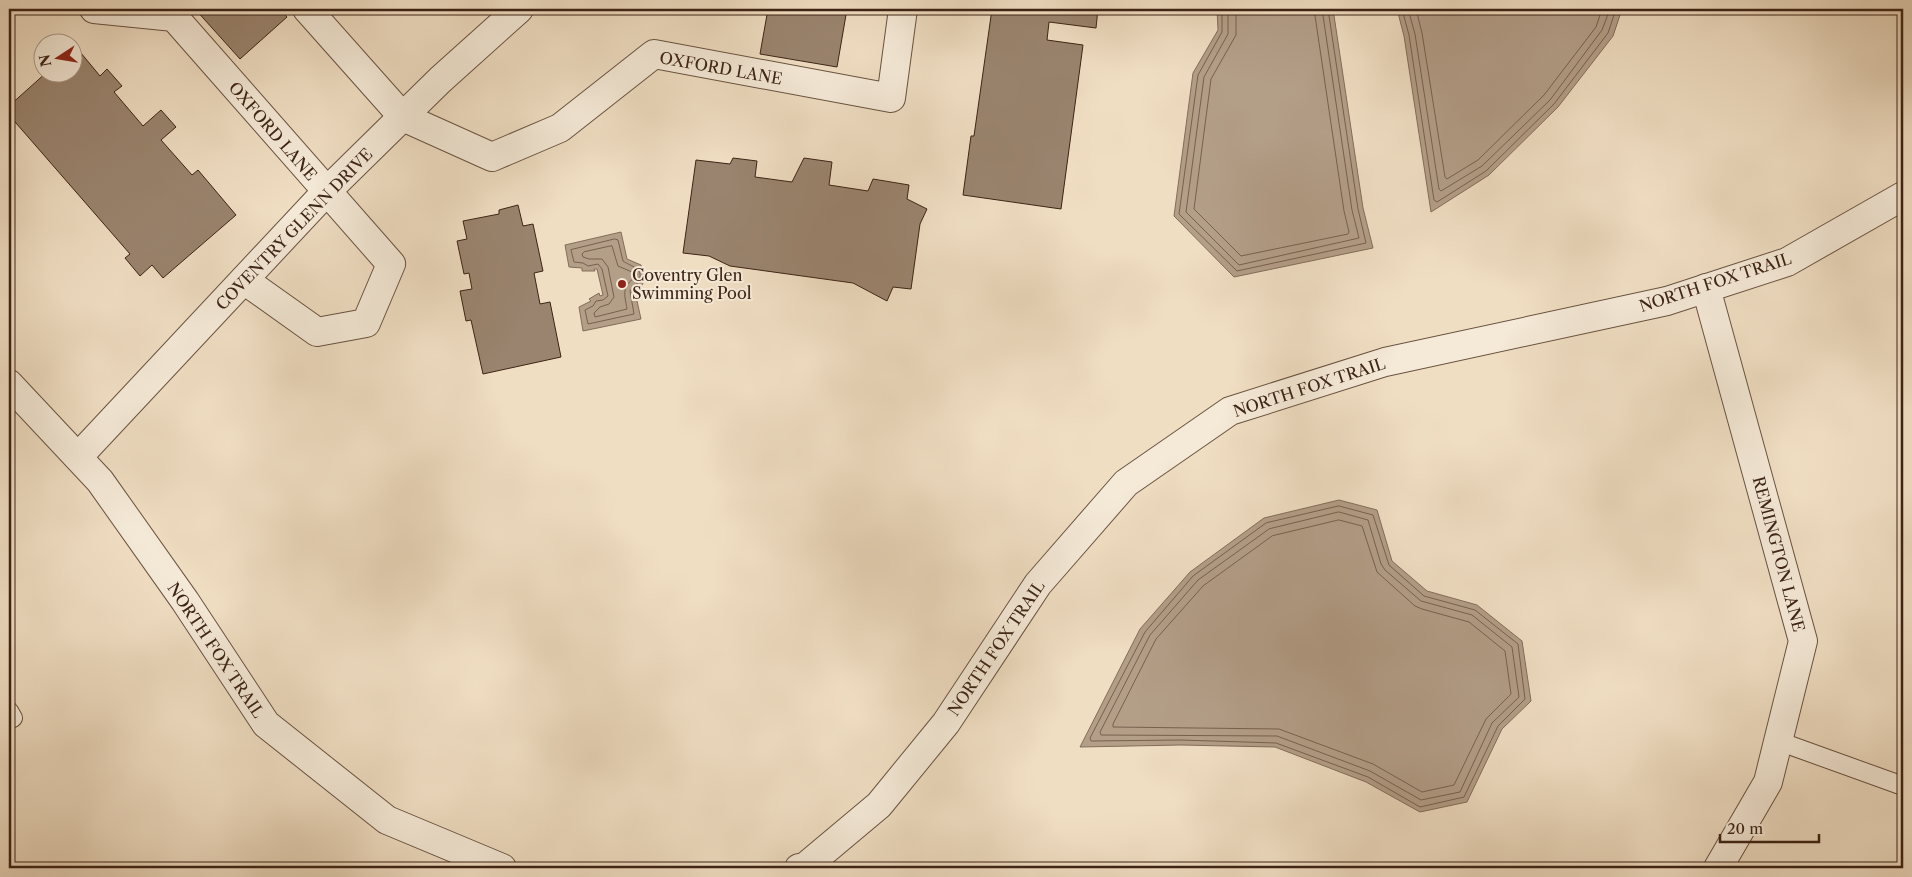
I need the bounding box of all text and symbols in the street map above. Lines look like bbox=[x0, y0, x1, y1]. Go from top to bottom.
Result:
north arrow bbox=[32, 32, 82, 82]
street label: OXFORD LANE bbox=[658, 47, 784, 89]
text: N bbox=[35, 53, 55, 69]
street label: OXFORD LANE bbox=[225, 78, 321, 184]
street label: COVENTRY GLENN DRIVE bbox=[211, 144, 377, 314]
street label: NORTH FOX TRAIL bbox=[1636, 248, 1794, 316]
place label: Coventry Glen Swimming Pool bbox=[632, 265, 752, 303]
marker: Coventry Glen Swimming Pool bbox=[616, 278, 628, 290]
street label: NORTH FOX TRAIL bbox=[1230, 353, 1388, 421]
street label: REMINGTON LANE bbox=[1749, 474, 1809, 634]
street label: NORTH FOX TRAIL bbox=[943, 576, 1049, 719]
street label: NORTH FOX TRAIL bbox=[163, 579, 269, 722]
scale bar bbox=[1720, 812, 1818, 844]
text: 20 m bbox=[1727, 819, 1763, 838]

